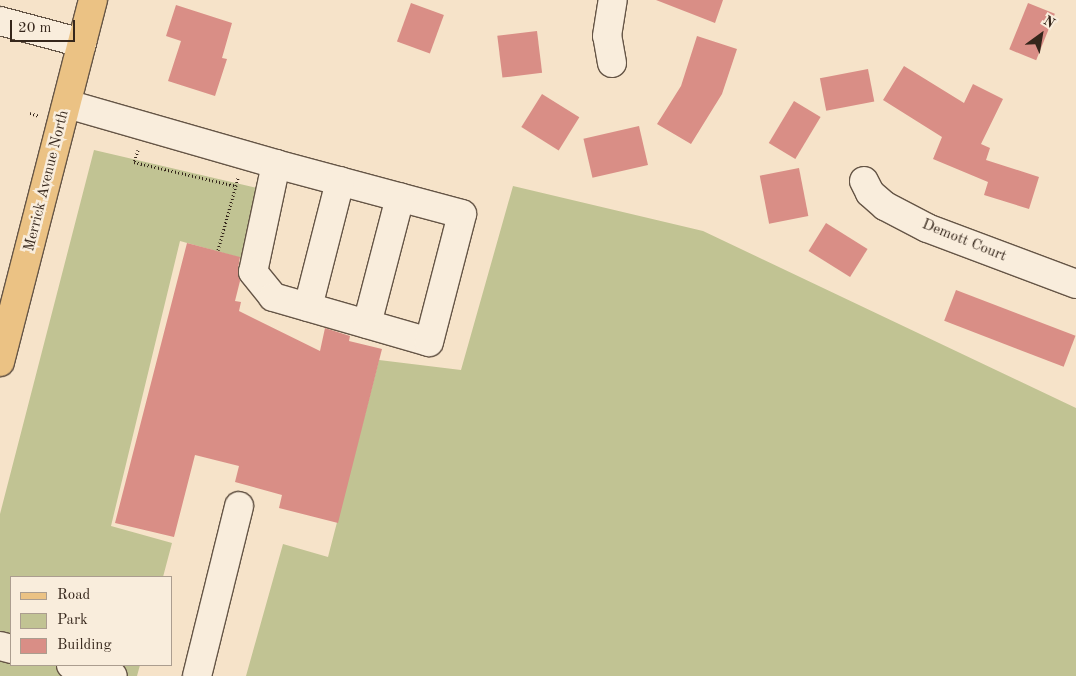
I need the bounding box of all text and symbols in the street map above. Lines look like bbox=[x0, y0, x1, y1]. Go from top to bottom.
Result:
scale bar bbox=[12, 10, 78, 42]
north arrow bbox=[1016, 10, 1066, 60]
text: N bbox=[1041, 14, 1057, 31]
text: 20 m bbox=[18, 21, 52, 36]
street label: Merrick Avenue North bbox=[21, 109, 73, 253]
street label: Demott Court bbox=[919, 216, 1009, 266]
legend bbox=[10, 576, 172, 666]
text: Road bbox=[57, 588, 90, 603]
text: Park bbox=[57, 613, 88, 628]
text: Building bbox=[57, 638, 112, 653]

